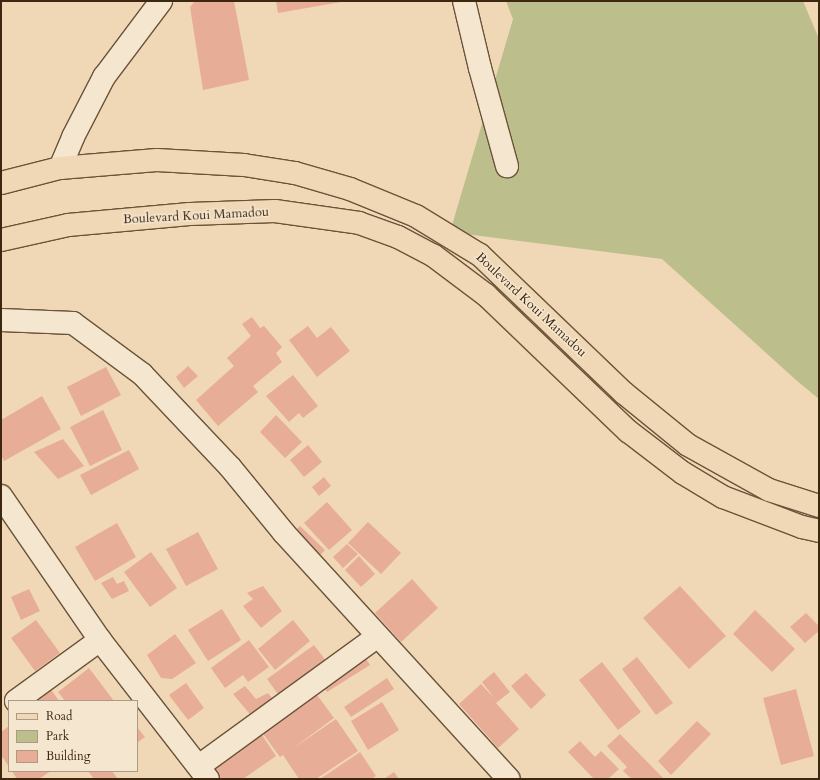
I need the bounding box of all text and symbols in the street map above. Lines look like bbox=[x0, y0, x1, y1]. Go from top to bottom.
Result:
street label: Boulevard Koui Mamadou bbox=[123, 204, 269, 228]
street label: Boulevard Koui Mamadou bbox=[472, 249, 590, 361]
legend bbox=[8, 700, 138, 772]
text: Road bbox=[46, 708, 72, 724]
text: Park bbox=[46, 728, 69, 744]
text: Building bbox=[46, 748, 90, 764]

